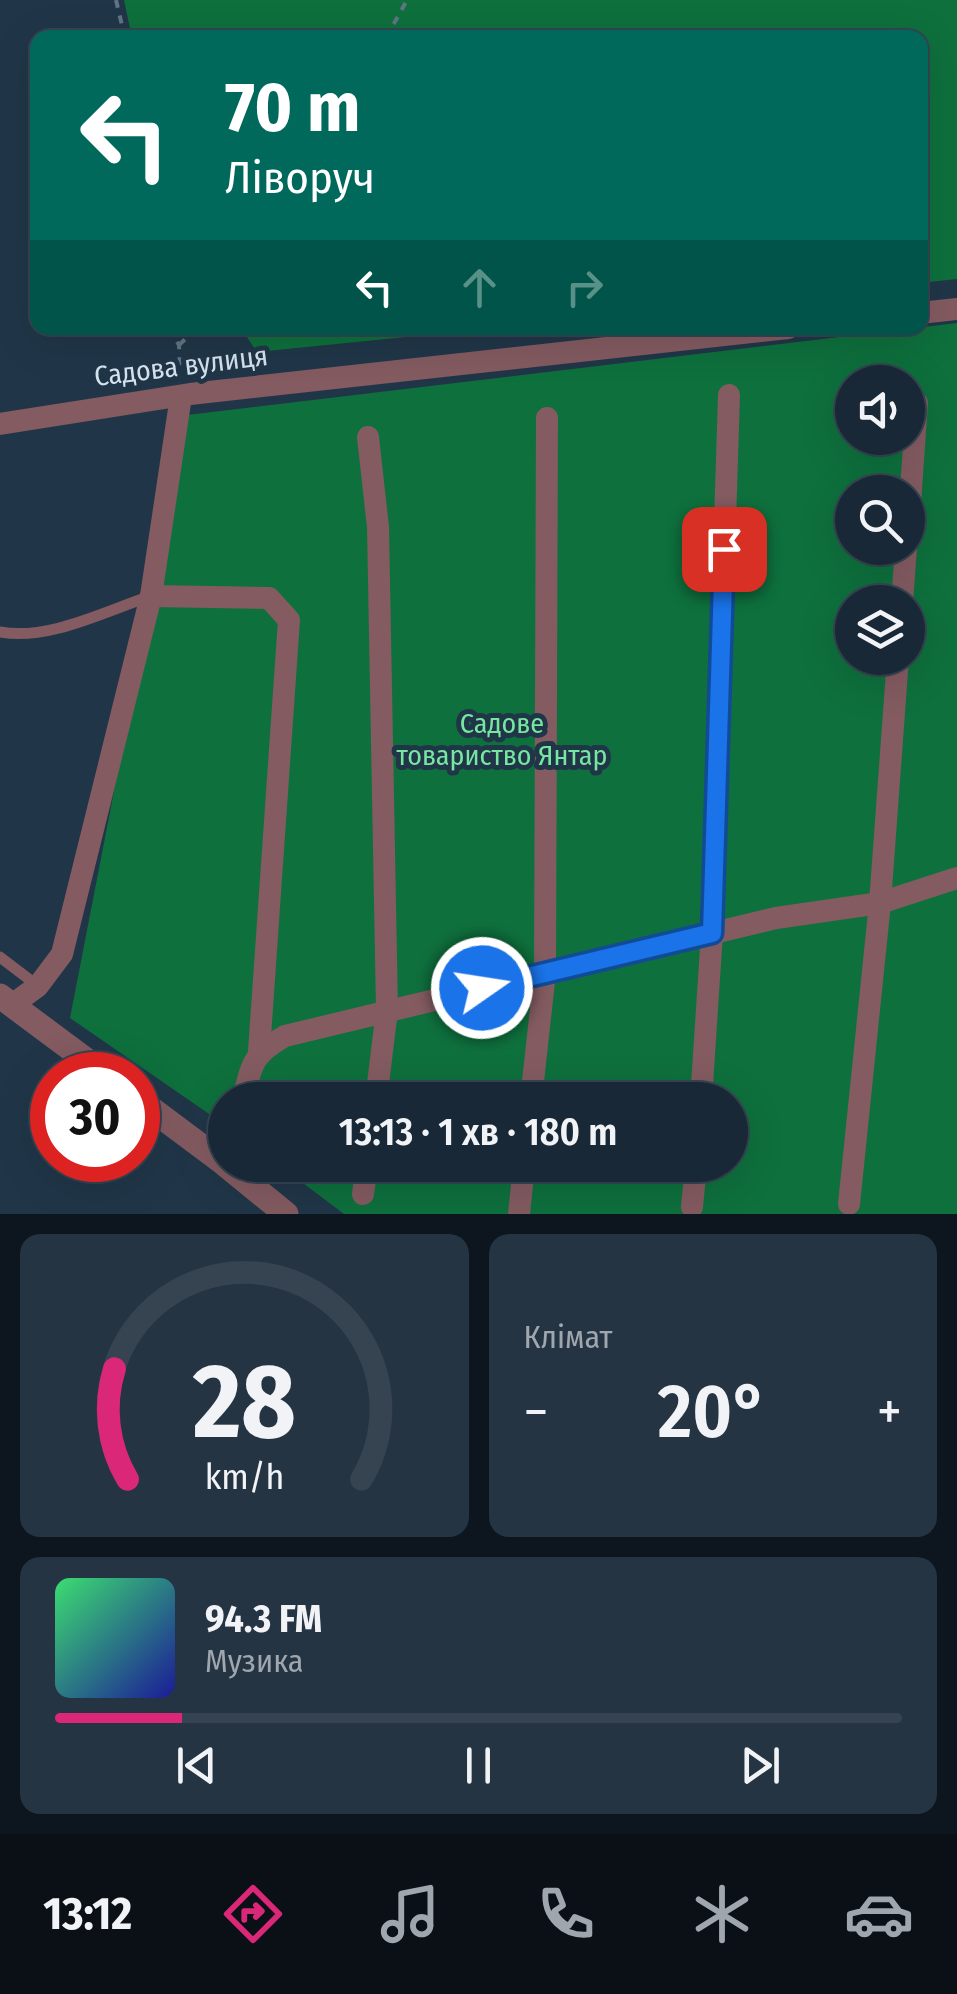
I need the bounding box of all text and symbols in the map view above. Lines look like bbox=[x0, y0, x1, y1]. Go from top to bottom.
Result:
text: 70 m bbox=[225, 66, 360, 150]
icon: left bbox=[60, 70, 190, 200]
text: Ліворуч bbox=[225, 151, 375, 205]
icon: left bbox=[347, 260, 402, 315]
icon: ahead bbox=[452, 260, 507, 315]
icon: right bbox=[557, 260, 612, 315]
street label: Садова вулиця bbox=[92, 339, 270, 393]
map controls bbox=[835, 365, 925, 675]
button: sound bbox=[835, 365, 925, 455]
button: search bbox=[835, 475, 925, 565]
pin bbox=[682, 507, 767, 592]
icon: arrive bbox=[697, 522, 752, 577]
button: layers bbox=[835, 585, 925, 675]
park label: Садове товариство Янтар bbox=[397, 707, 607, 772]
position arrow bbox=[430, 936, 534, 1040]
speed limit sign: 30 bbox=[30, 1052, 160, 1182]
text: 13:13 · 1 хв · 180 m bbox=[339, 1109, 617, 1155]
text: Клімат bbox=[524, 1318, 613, 1356]
text: 28 bbox=[192, 1340, 296, 1465]
text: 20° bbox=[658, 1367, 768, 1457]
text: − bbox=[524, 1379, 548, 1445]
text: + bbox=[877, 1379, 902, 1445]
text: km/h bbox=[204, 1456, 284, 1498]
text: 94.3 FM bbox=[205, 1596, 322, 1642]
text: Музика bbox=[205, 1642, 303, 1680]
icon: previous bbox=[169, 1738, 224, 1793]
icon: pause bbox=[451, 1738, 506, 1793]
icon: next bbox=[733, 1738, 788, 1793]
icon: directions bbox=[218, 1879, 288, 1949]
icon: music bbox=[375, 1879, 445, 1949]
icon: phone bbox=[531, 1879, 601, 1949]
icon: climate bbox=[687, 1879, 757, 1949]
icon: car bbox=[844, 1879, 914, 1949]
text: 13:12 bbox=[43, 1887, 132, 1941]

